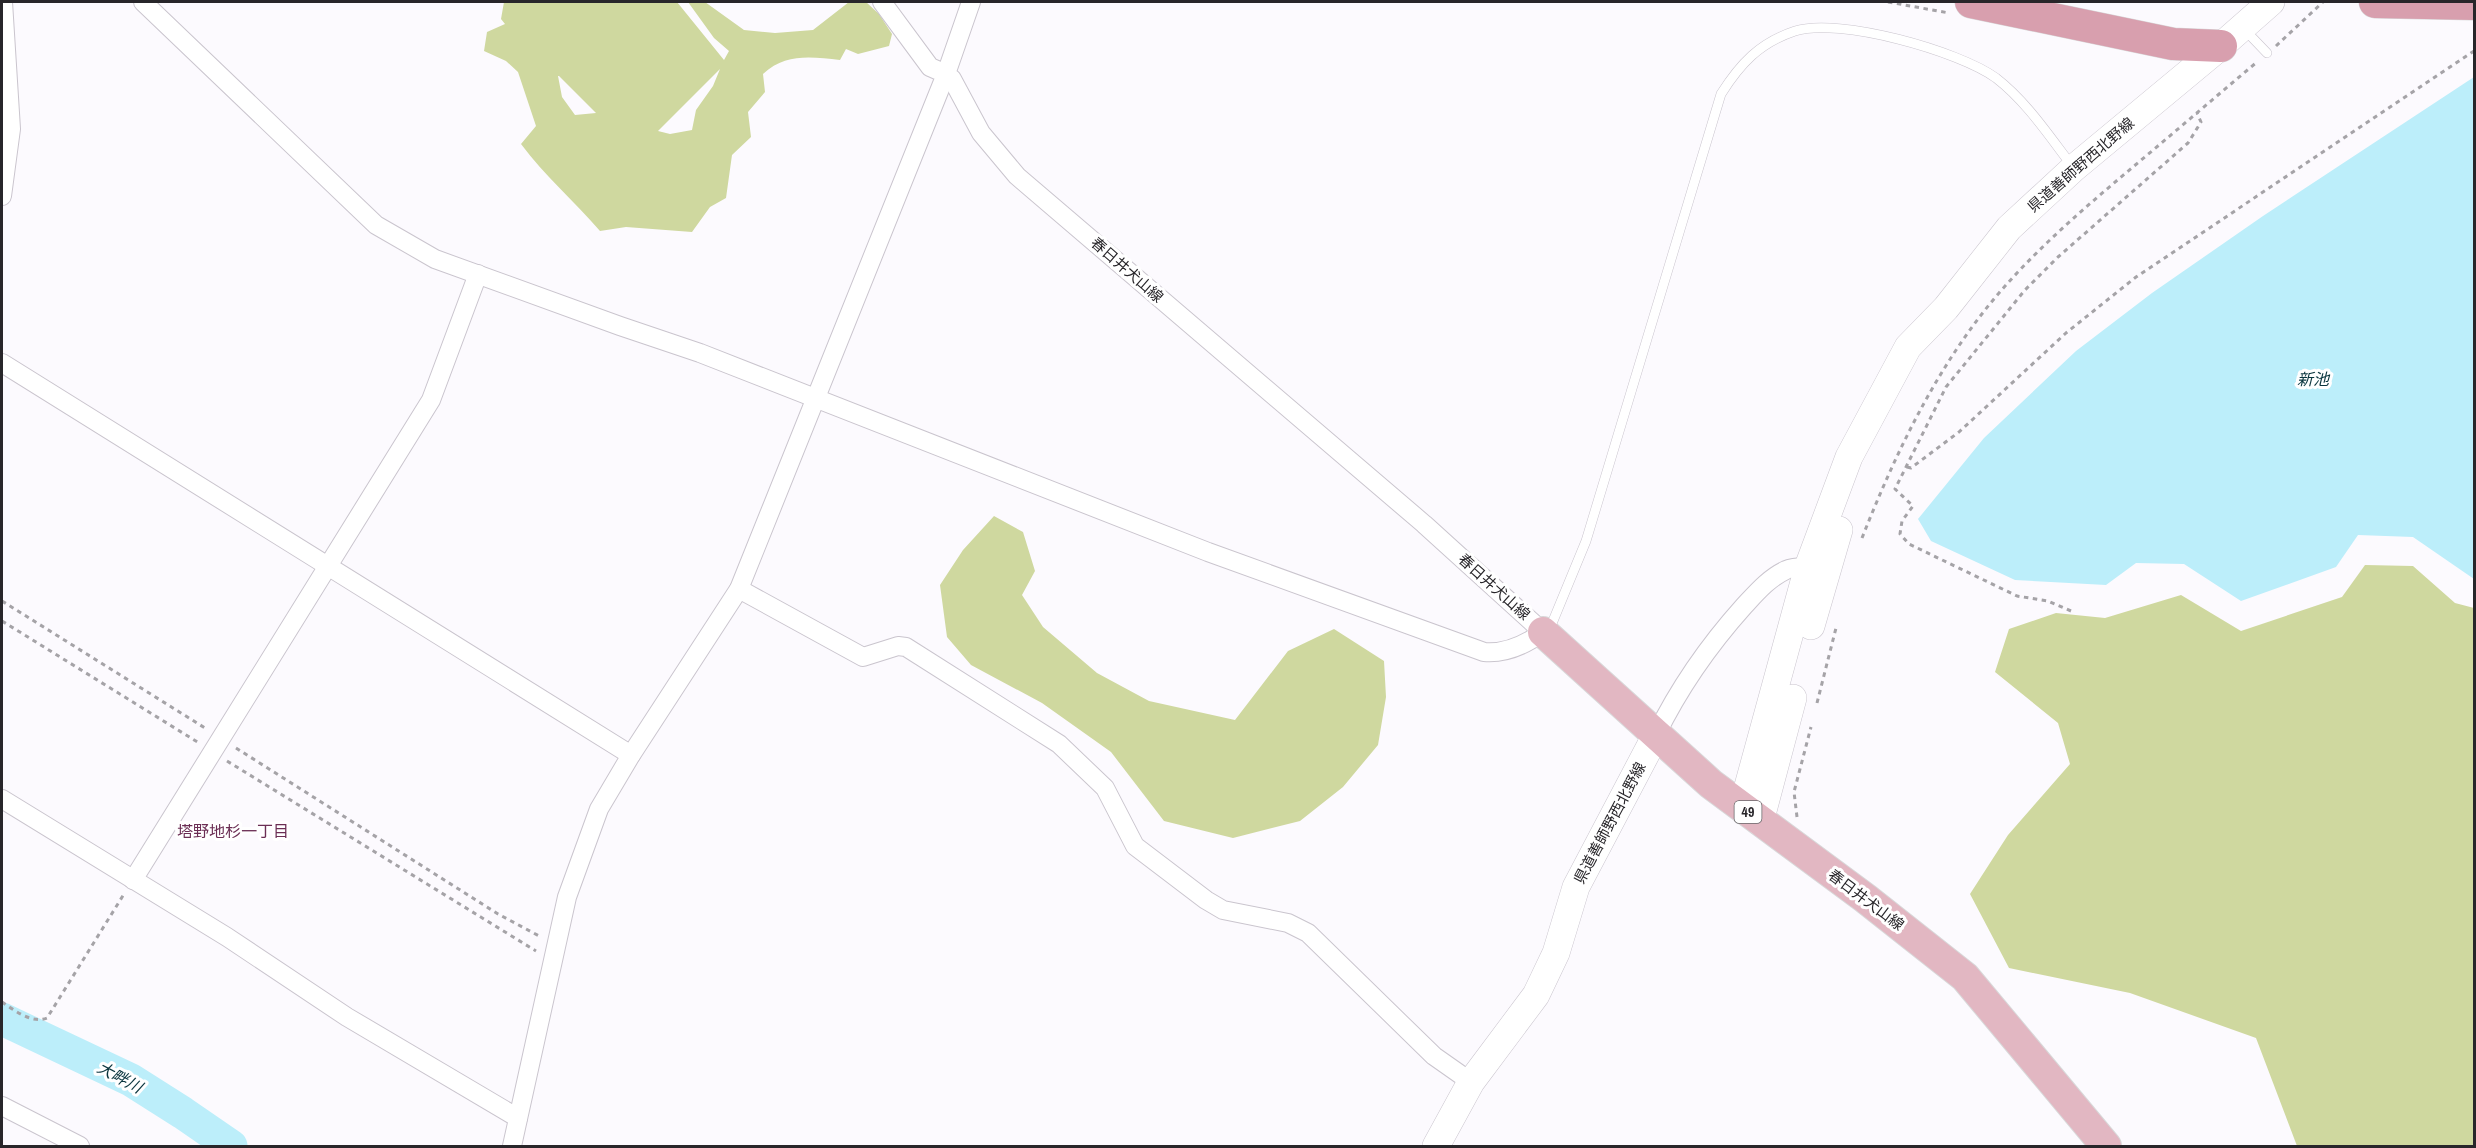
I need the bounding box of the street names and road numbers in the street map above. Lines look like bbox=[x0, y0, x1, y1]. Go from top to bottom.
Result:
street label: 県道善師野西北野線 bbox=[2023, 112, 2139, 217]
street label: 春日井犬山線 bbox=[1086, 232, 1168, 307]
street label: 春日井犬山線 bbox=[1454, 549, 1535, 625]
street label: 県道善師野西北野線 bbox=[1569, 758, 1651, 887]
road number: 49 bbox=[1734, 801, 1762, 823]
street label: 春日井犬山線 bbox=[1824, 864, 1909, 935]

